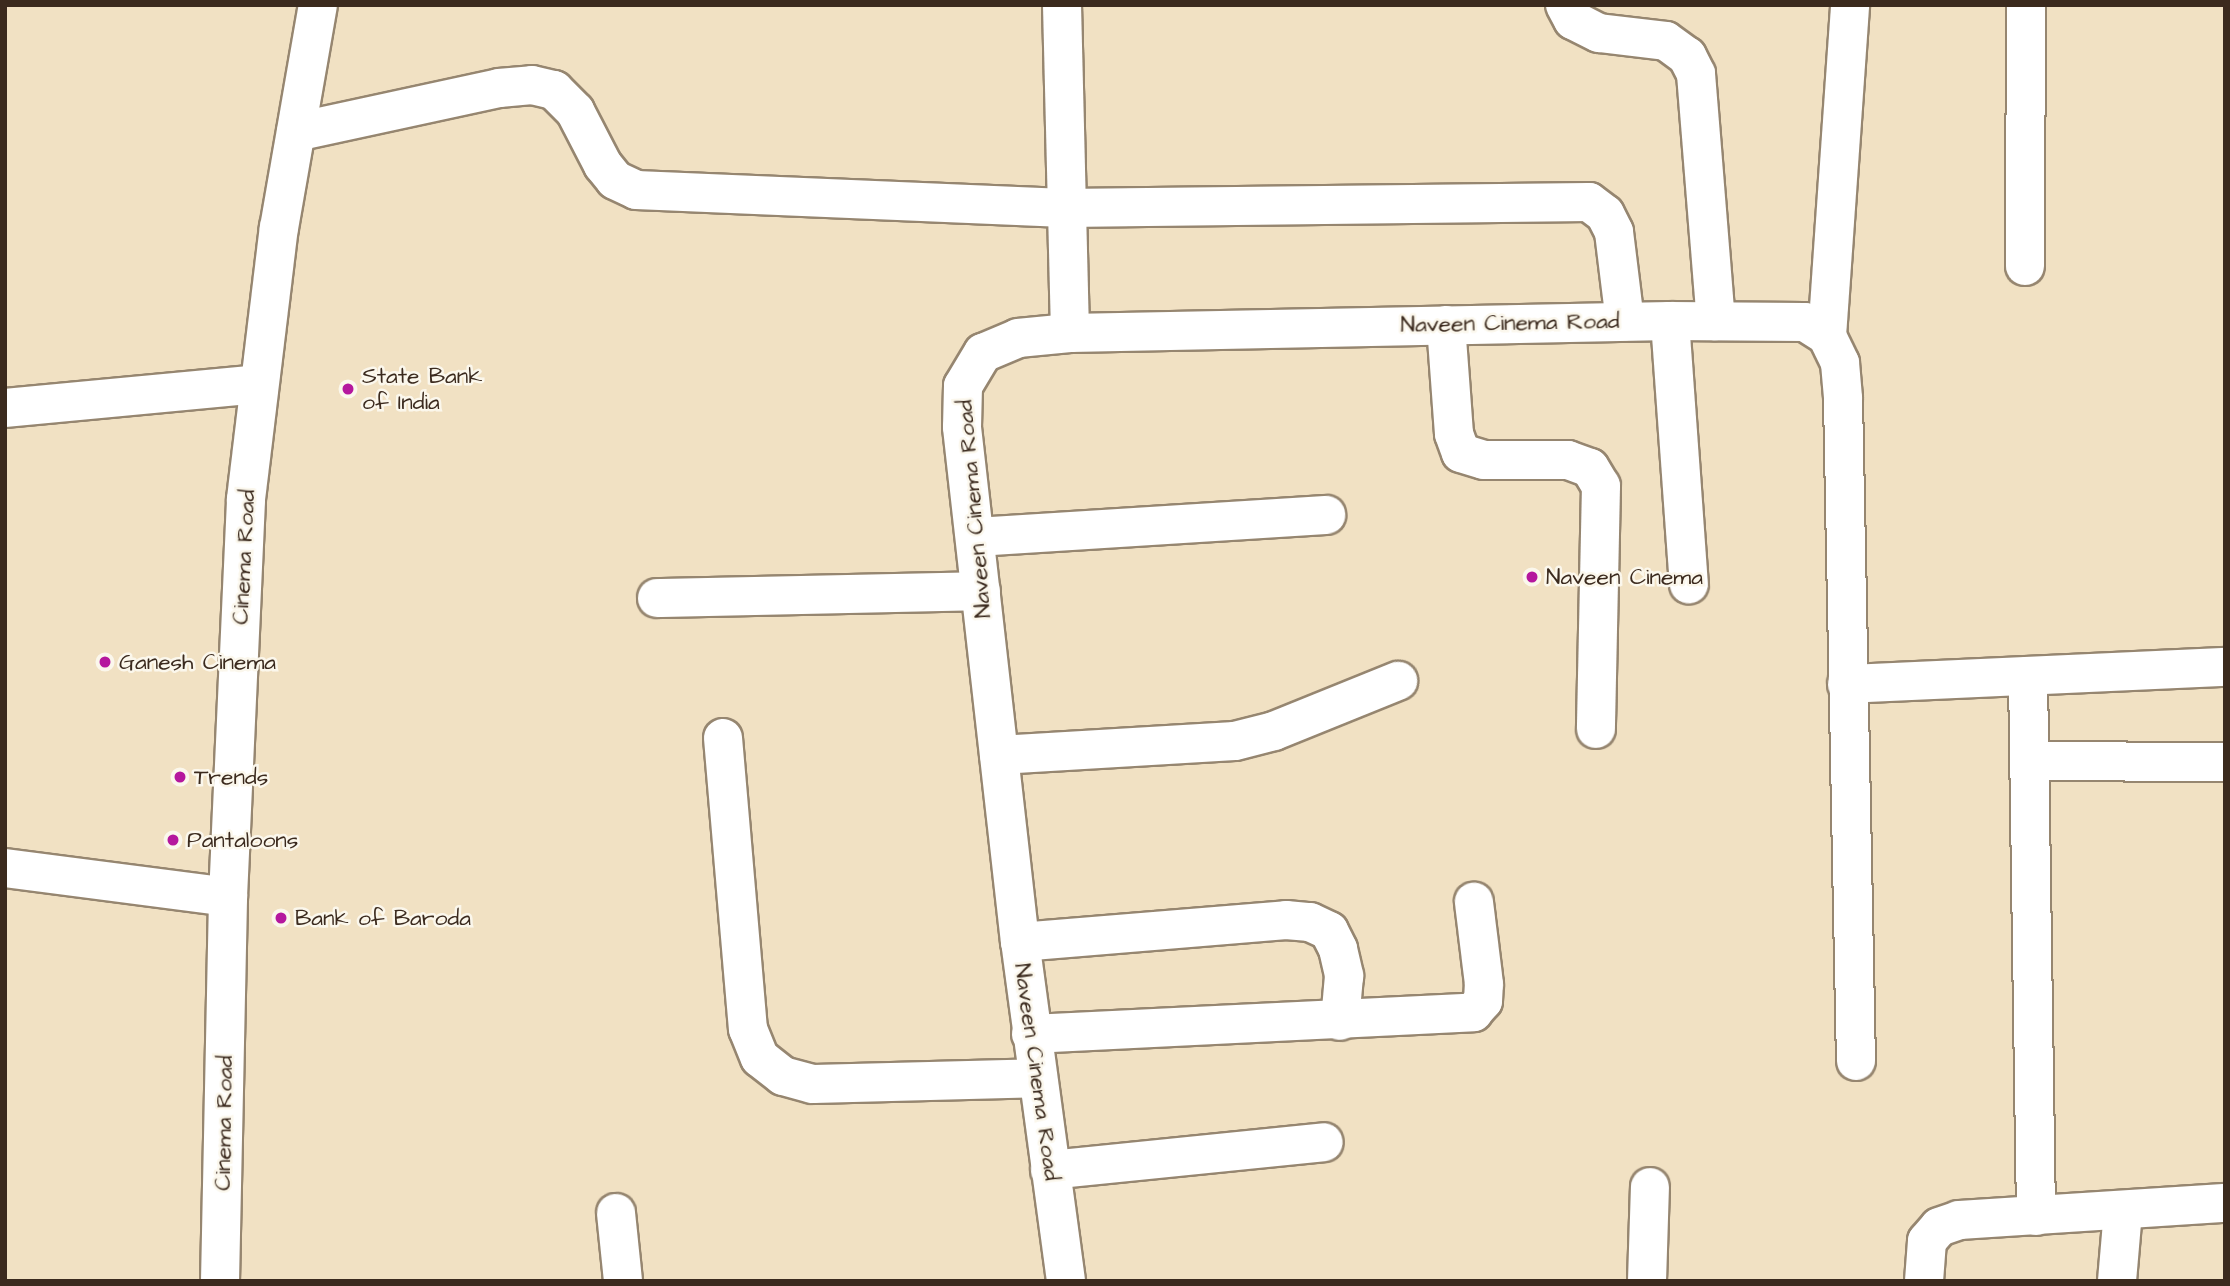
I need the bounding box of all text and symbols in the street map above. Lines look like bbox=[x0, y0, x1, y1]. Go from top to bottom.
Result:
street label: Naveen Cinema Road bbox=[1400, 307, 1620, 339]
place label: State Bank of India bbox=[362, 362, 482, 416]
marker: State Bank of India bbox=[340, 381, 356, 397]
street label: Naveen Cinema Road bbox=[951, 399, 997, 619]
street label: Cinema Road bbox=[227, 489, 261, 625]
place label: Naveen Cinema bbox=[1546, 563, 1703, 591]
marker: Naveen Cinema bbox=[1524, 569, 1540, 585]
place label: Ganesh Cinema bbox=[119, 648, 276, 676]
marker: Ganesh Cinema bbox=[97, 654, 113, 670]
place label: Trends bbox=[194, 763, 268, 791]
marker: Trends bbox=[172, 769, 188, 785]
place label: Pantaloons bbox=[187, 826, 298, 854]
marker: Pantaloons bbox=[165, 832, 181, 848]
place label: Bank of Baroda bbox=[295, 904, 471, 932]
marker: Bank of Baroda bbox=[273, 910, 289, 926]
street label: Naveen Cinema Road bbox=[1008, 962, 1066, 1182]
street label: Cinema Road bbox=[209, 1055, 239, 1191]

